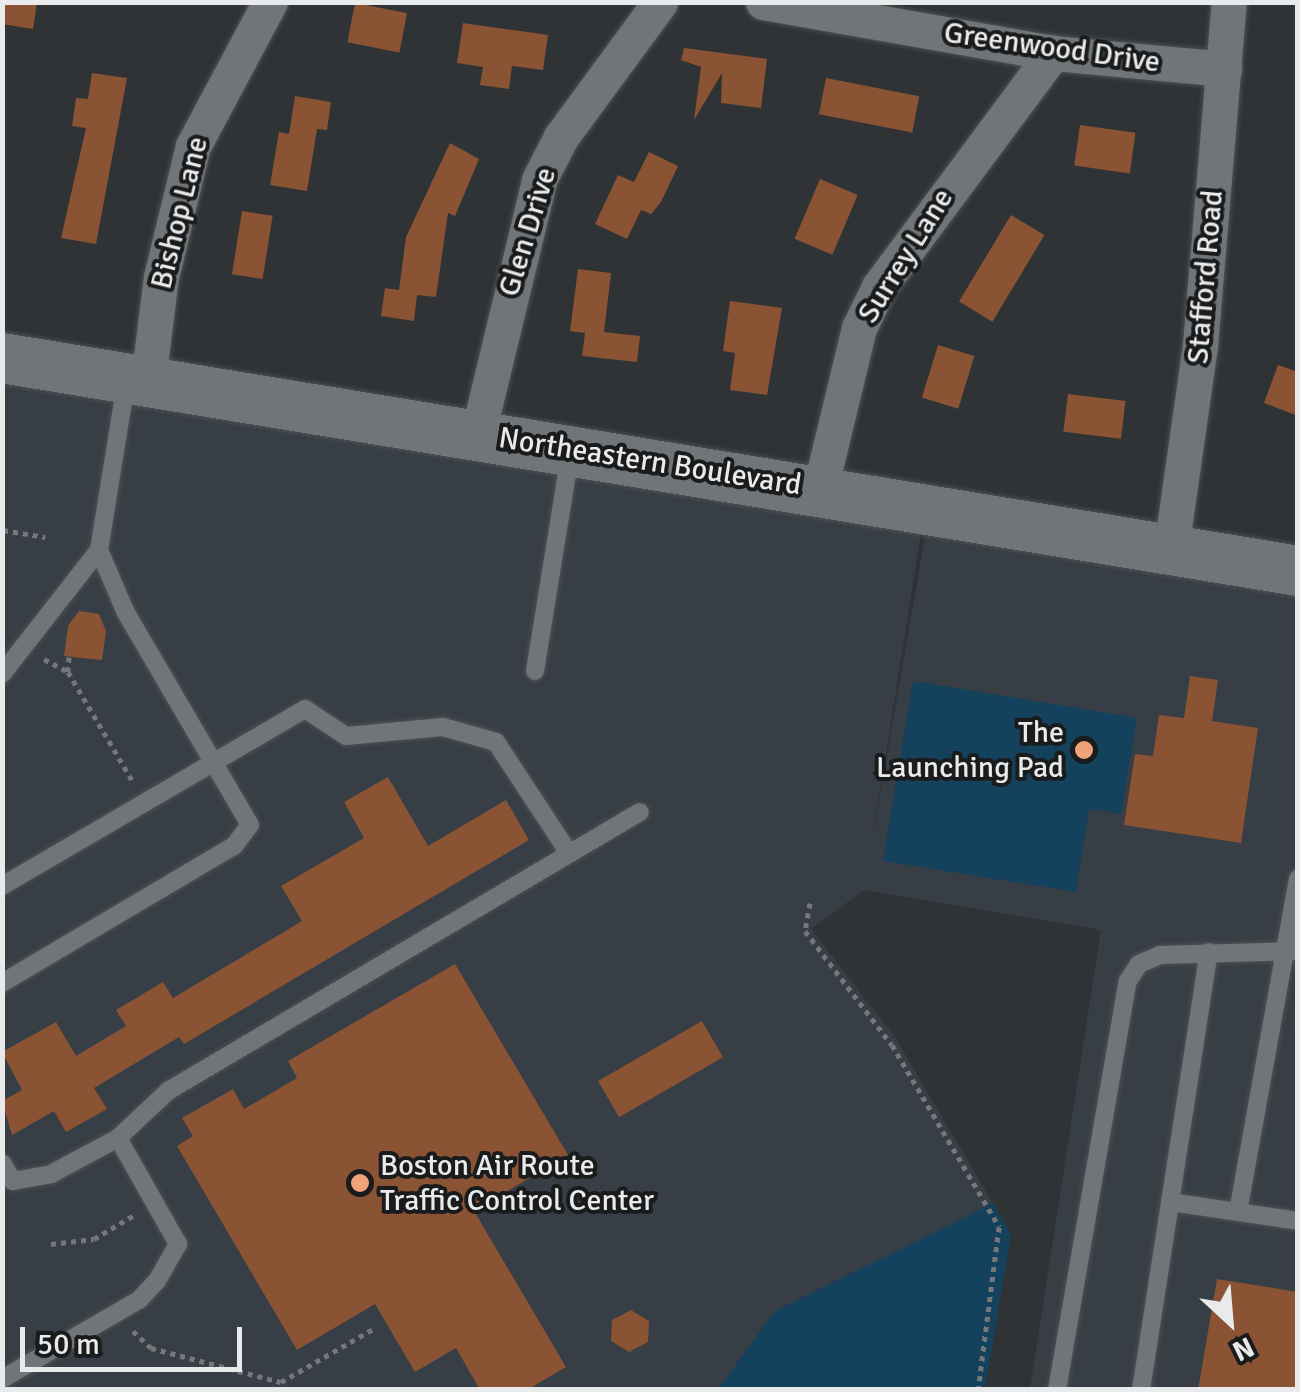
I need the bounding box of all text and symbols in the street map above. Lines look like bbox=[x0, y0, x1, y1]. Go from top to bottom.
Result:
street label: Greenwood Drive bbox=[942, 15, 1162, 81]
street label: Bishop Lane bbox=[144, 133, 216, 293]
street label: Glen Drive bbox=[491, 163, 565, 301]
street label: Surrey Lane bbox=[851, 182, 961, 330]
street label: Stafford Road bbox=[1180, 189, 1232, 365]
street label: Northeastern Boulevard bbox=[496, 420, 804, 504]
place label: The Launching Pad bbox=[876, 715, 1064, 786]
marker: The Launching Pad bbox=[1073, 739, 1095, 761]
place label: Boston Air Route Traffic Control Center bbox=[380, 1148, 654, 1218]
marker: Boston Air Route Traffic Control Center bbox=[349, 1172, 371, 1194]
north arrow bbox=[1180, 1272, 1280, 1372]
scale bar bbox=[25, 1307, 248, 1369]
text: 50 m bbox=[37, 1326, 100, 1363]
text: N bbox=[1227, 1329, 1259, 1369]

